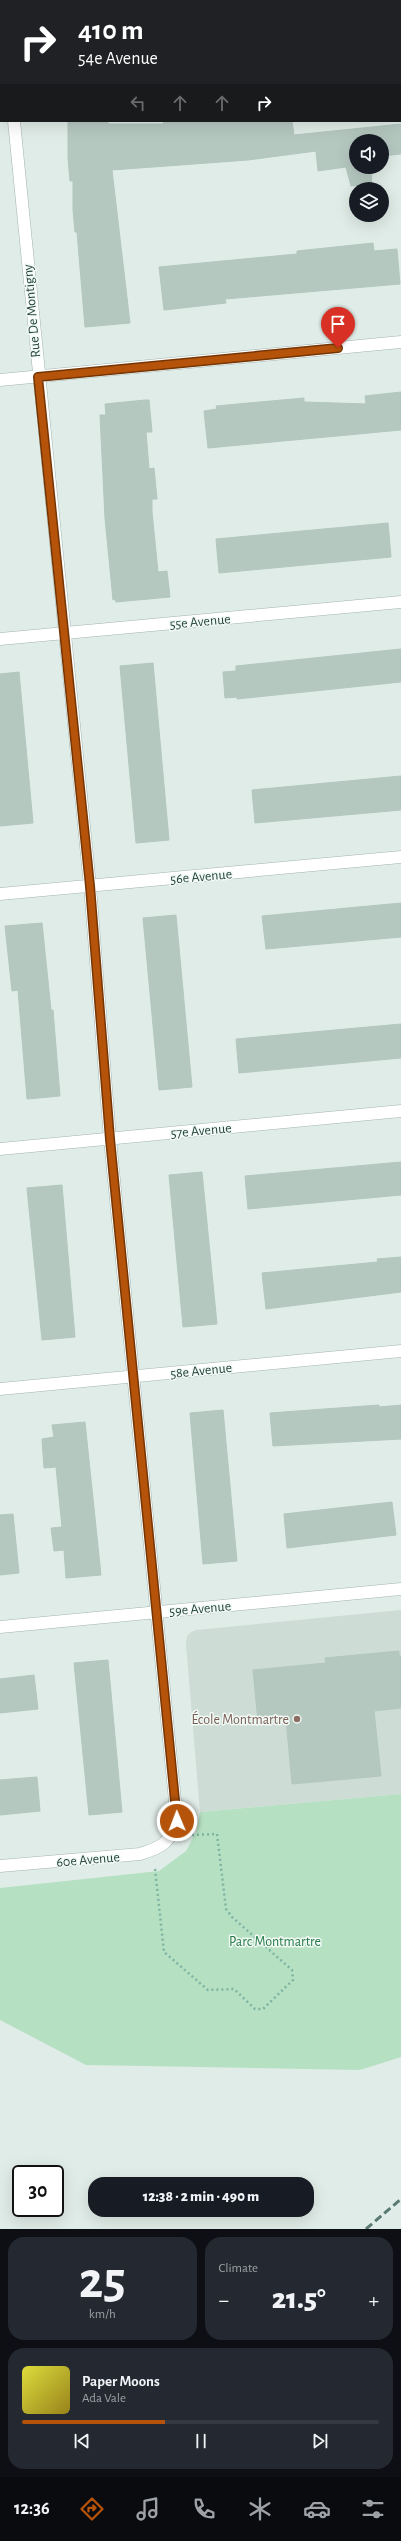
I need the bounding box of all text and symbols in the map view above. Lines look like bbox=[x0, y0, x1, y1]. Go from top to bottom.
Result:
icon: right bbox=[12, 16, 64, 68]
text: 410 m bbox=[78, 17, 144, 45]
text: 54e Avenue bbox=[78, 50, 158, 68]
icon: left bbox=[127, 92, 149, 114]
icon: ahead bbox=[169, 92, 191, 114]
icon: ahead bbox=[211, 92, 233, 114]
icon: right bbox=[253, 92, 275, 114]
map controls bbox=[349, 134, 389, 222]
button: sound bbox=[349, 134, 389, 174]
button: layers bbox=[349, 182, 389, 222]
street label: Rue De Montigny bbox=[21, 264, 43, 358]
pin bbox=[321, 307, 355, 348]
icon: arrive bbox=[327, 313, 349, 335]
street label: 55e Avenue bbox=[169, 612, 231, 632]
street label: 56e Avenue bbox=[170, 867, 233, 887]
street label: 57e Avenue bbox=[170, 1121, 232, 1141]
street label: 58e Avenue bbox=[170, 1361, 233, 1381]
street label: 59e Avenue bbox=[169, 1599, 232, 1619]
place label: École Montmartre bbox=[191, 1710, 289, 1727]
marker: École Montmartre bbox=[292, 1714, 302, 1724]
position arrow bbox=[156, 1800, 198, 1842]
street label: 60e Avenue bbox=[56, 1850, 120, 1870]
park label: Parc Montmartre bbox=[229, 1935, 321, 1949]
speed limit sign: 30 bbox=[12, 2165, 64, 2217]
text: 12:38 · 2 min · 490 m bbox=[143, 2189, 259, 2204]
text: 25 bbox=[79, 2255, 126, 2307]
text: Climate bbox=[219, 2262, 258, 2275]
text: 21.5° bbox=[272, 2284, 326, 2314]
text: − bbox=[219, 2289, 229, 2311]
text: + bbox=[368, 2289, 379, 2311]
text: km/h bbox=[89, 2308, 116, 2321]
text: Paper Moons bbox=[82, 2374, 160, 2389]
text: Ada Vale bbox=[82, 2392, 126, 2405]
icon: previous bbox=[71, 2430, 93, 2452]
icon: pause bbox=[190, 2430, 212, 2452]
icon: next bbox=[309, 2430, 331, 2452]
icon: directions bbox=[78, 2495, 106, 2523]
icon: music bbox=[134, 2495, 162, 2523]
icon: phone bbox=[190, 2495, 218, 2523]
icon: climate bbox=[246, 2495, 274, 2523]
icon: car bbox=[303, 2495, 331, 2523]
icon: filters bbox=[359, 2495, 387, 2523]
text: 12:36 bbox=[14, 2500, 50, 2518]

